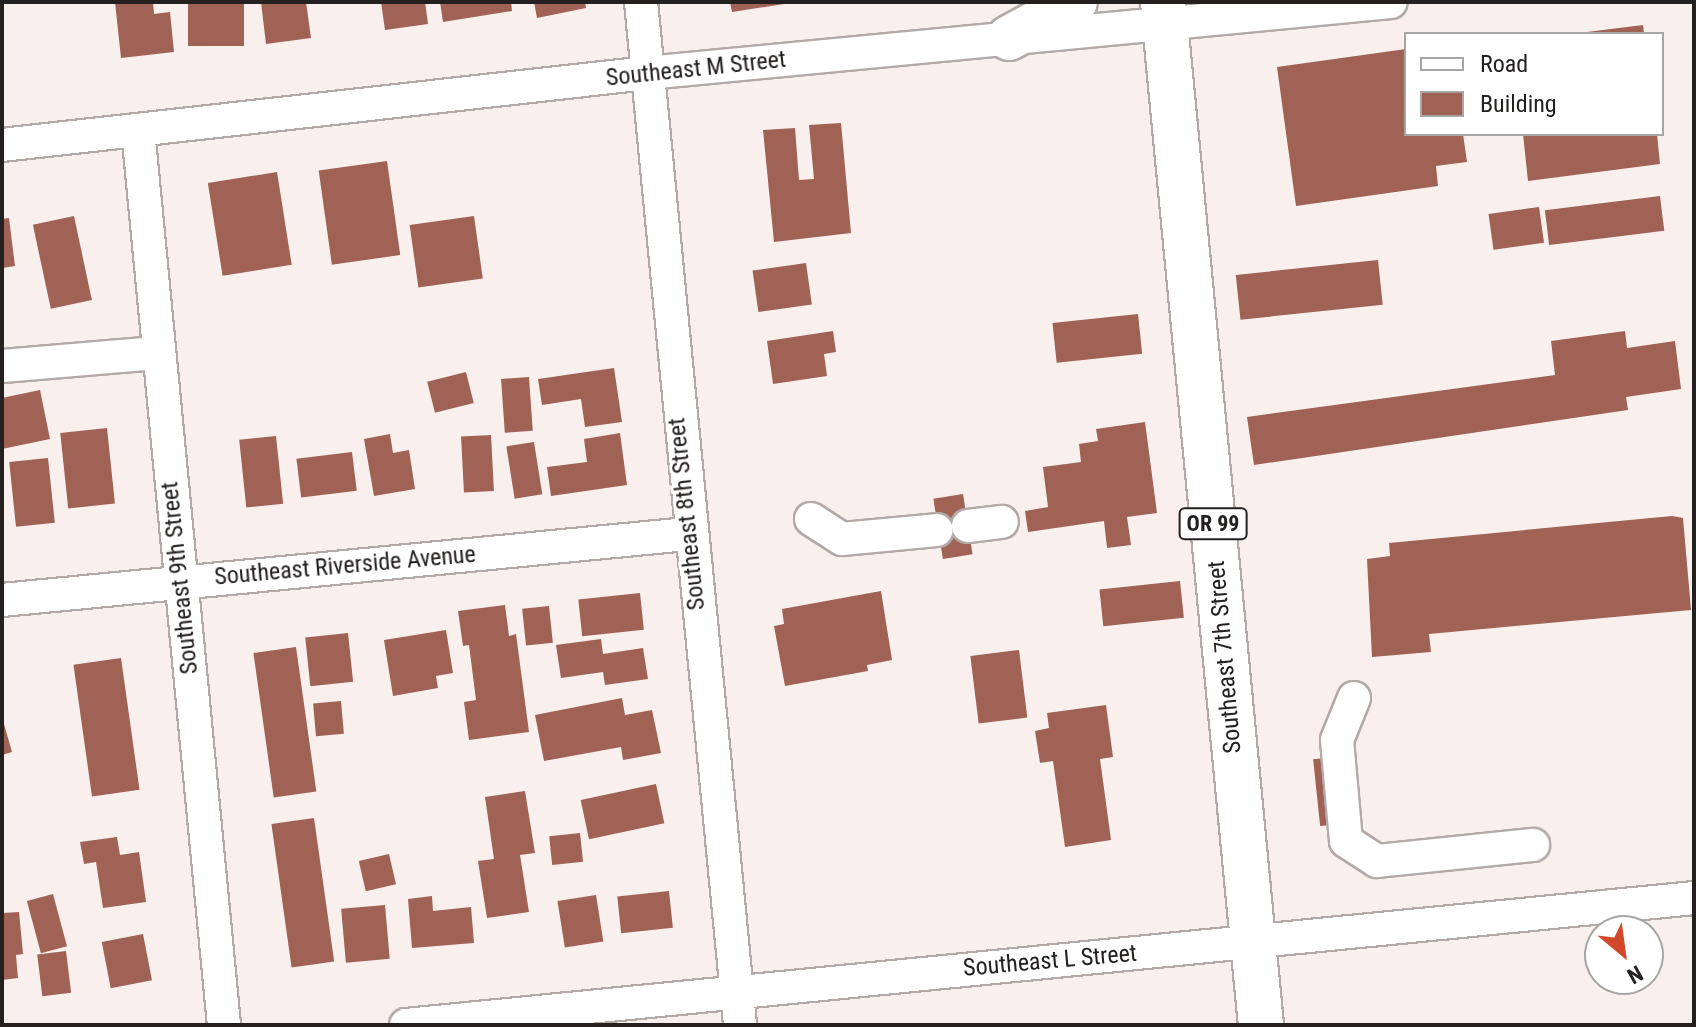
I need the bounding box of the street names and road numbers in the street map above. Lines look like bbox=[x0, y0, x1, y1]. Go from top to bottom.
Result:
street label: Southeast M Street bbox=[605, 45, 787, 93]
street label: Southeast 8th Street bbox=[663, 416, 711, 612]
street label: Southeast 9th Street bbox=[156, 480, 204, 676]
road number: OR 99 bbox=[1177, 506, 1249, 542]
street label: Southeast Riverside Avenue bbox=[213, 540, 477, 592]
street label: Southeast 7th Street bbox=[1202, 559, 1248, 755]
street label: Southeast L Street bbox=[962, 939, 1138, 983]

